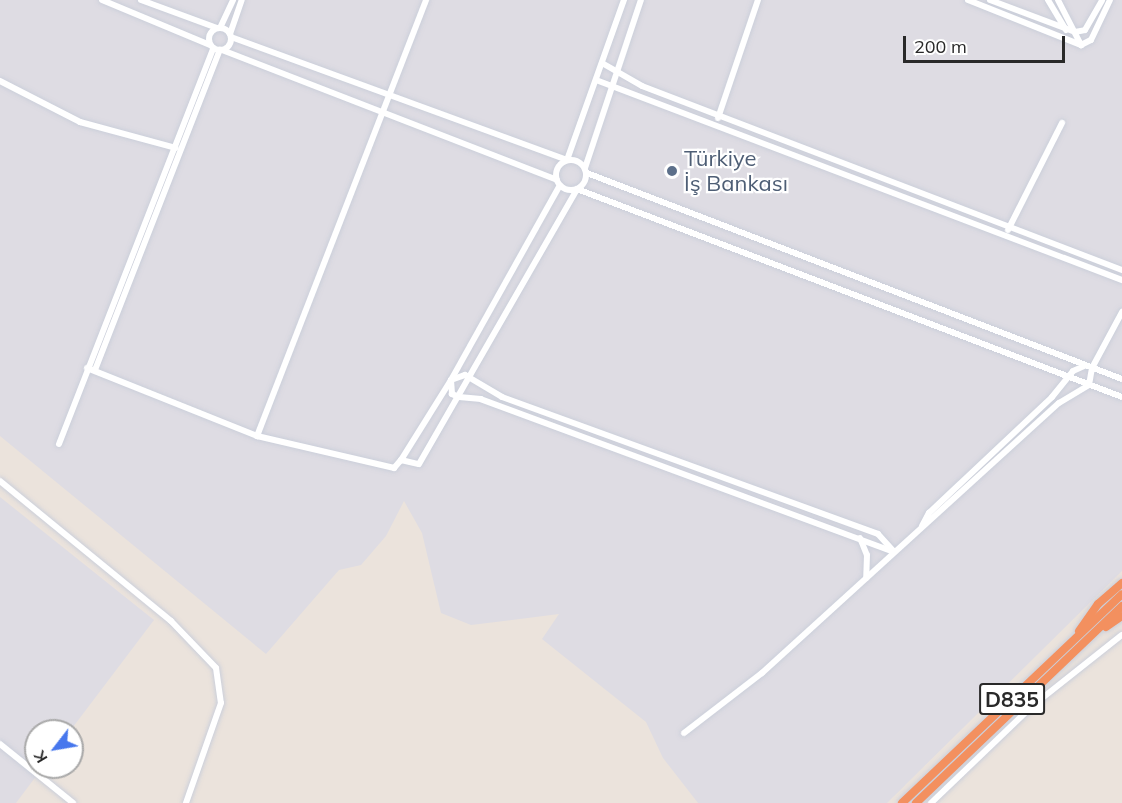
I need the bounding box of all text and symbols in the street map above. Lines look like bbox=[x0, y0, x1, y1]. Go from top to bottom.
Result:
scale bar bbox=[906, 24, 1068, 62]
text: 200 m bbox=[914, 35, 967, 58]
place label: Türkiye İş Bankası bbox=[684, 145, 788, 196]
marker: Türkiye İş Bankası bbox=[665, 164, 679, 178]
road number: D835 bbox=[979, 681, 1045, 717]
north arrow bbox=[24, 719, 84, 779]
text: K bbox=[29, 748, 52, 767]

